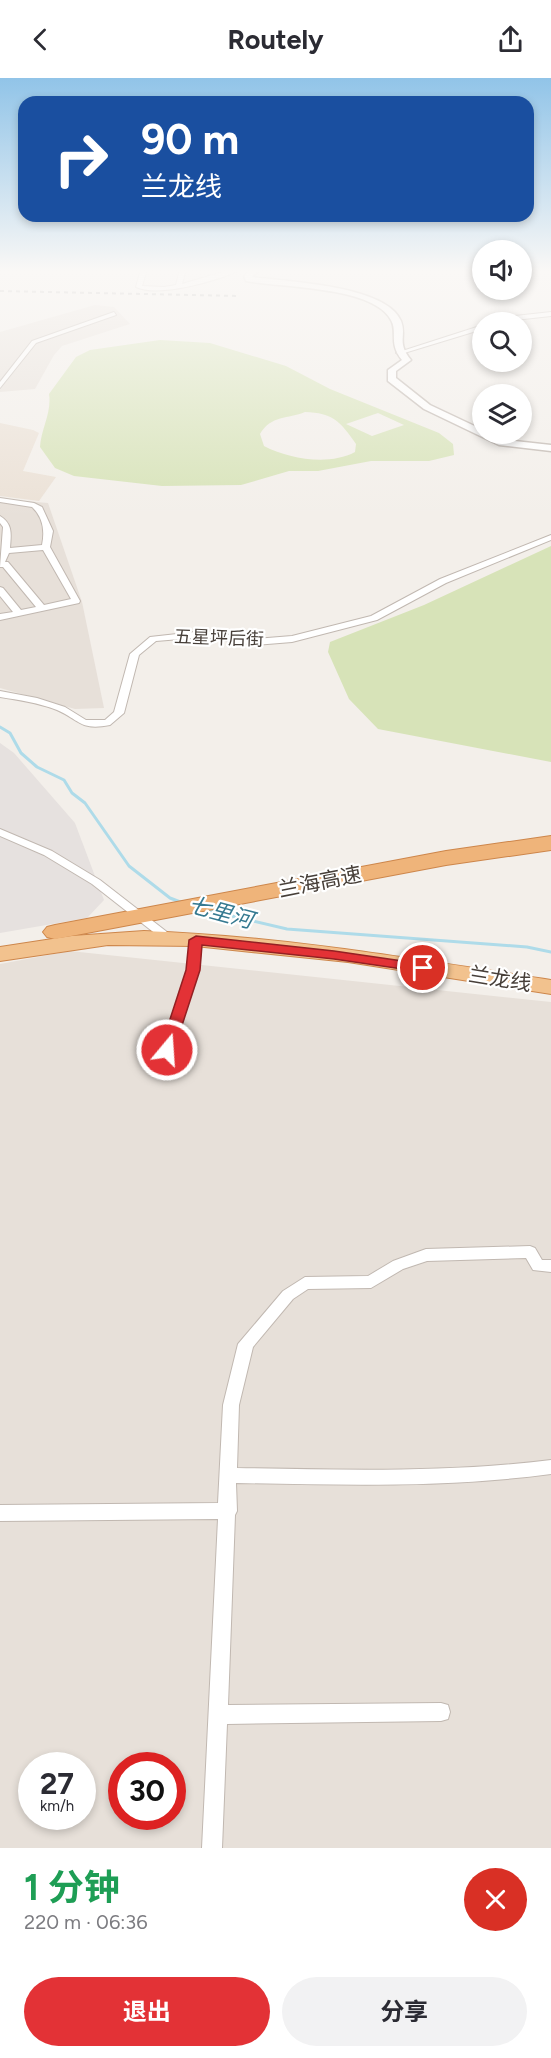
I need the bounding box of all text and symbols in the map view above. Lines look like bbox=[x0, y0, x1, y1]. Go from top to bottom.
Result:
icon: back bbox=[24, 23, 57, 56]
text: Routely bbox=[227, 23, 324, 56]
icon: share bbox=[494, 23, 527, 56]
text: 90 m bbox=[141, 114, 239, 165]
icon: right bbox=[42, 120, 120, 198]
text: 兰龙线 bbox=[141, 170, 222, 203]
map controls bbox=[472, 240, 532, 444]
button: sound bbox=[472, 240, 532, 300]
button: search bbox=[472, 312, 532, 372]
button: layers bbox=[472, 384, 532, 444]
street label: 五星坪后街 bbox=[174, 625, 264, 651]
street label: 兰海高速 bbox=[276, 861, 364, 902]
water label: 七里河 bbox=[185, 891, 260, 935]
pin bbox=[397, 942, 448, 993]
icon: arrive bbox=[406, 951, 439, 984]
street label: 兰龙线 bbox=[467, 961, 533, 996]
position arrow bbox=[135, 1018, 199, 1082]
speed limit sign: 30 bbox=[108, 1752, 186, 1830]
text: 27 bbox=[40, 1765, 74, 1802]
text: km/h bbox=[40, 1797, 74, 1815]
text: 1 分钟 bbox=[24, 1866, 120, 1909]
button: close bbox=[464, 1868, 527, 1931]
text: 220 m · 06:36 bbox=[24, 1910, 148, 1934]
button: 退出 bbox=[24, 1977, 270, 2046]
button: 分享 bbox=[282, 1977, 527, 2046]

